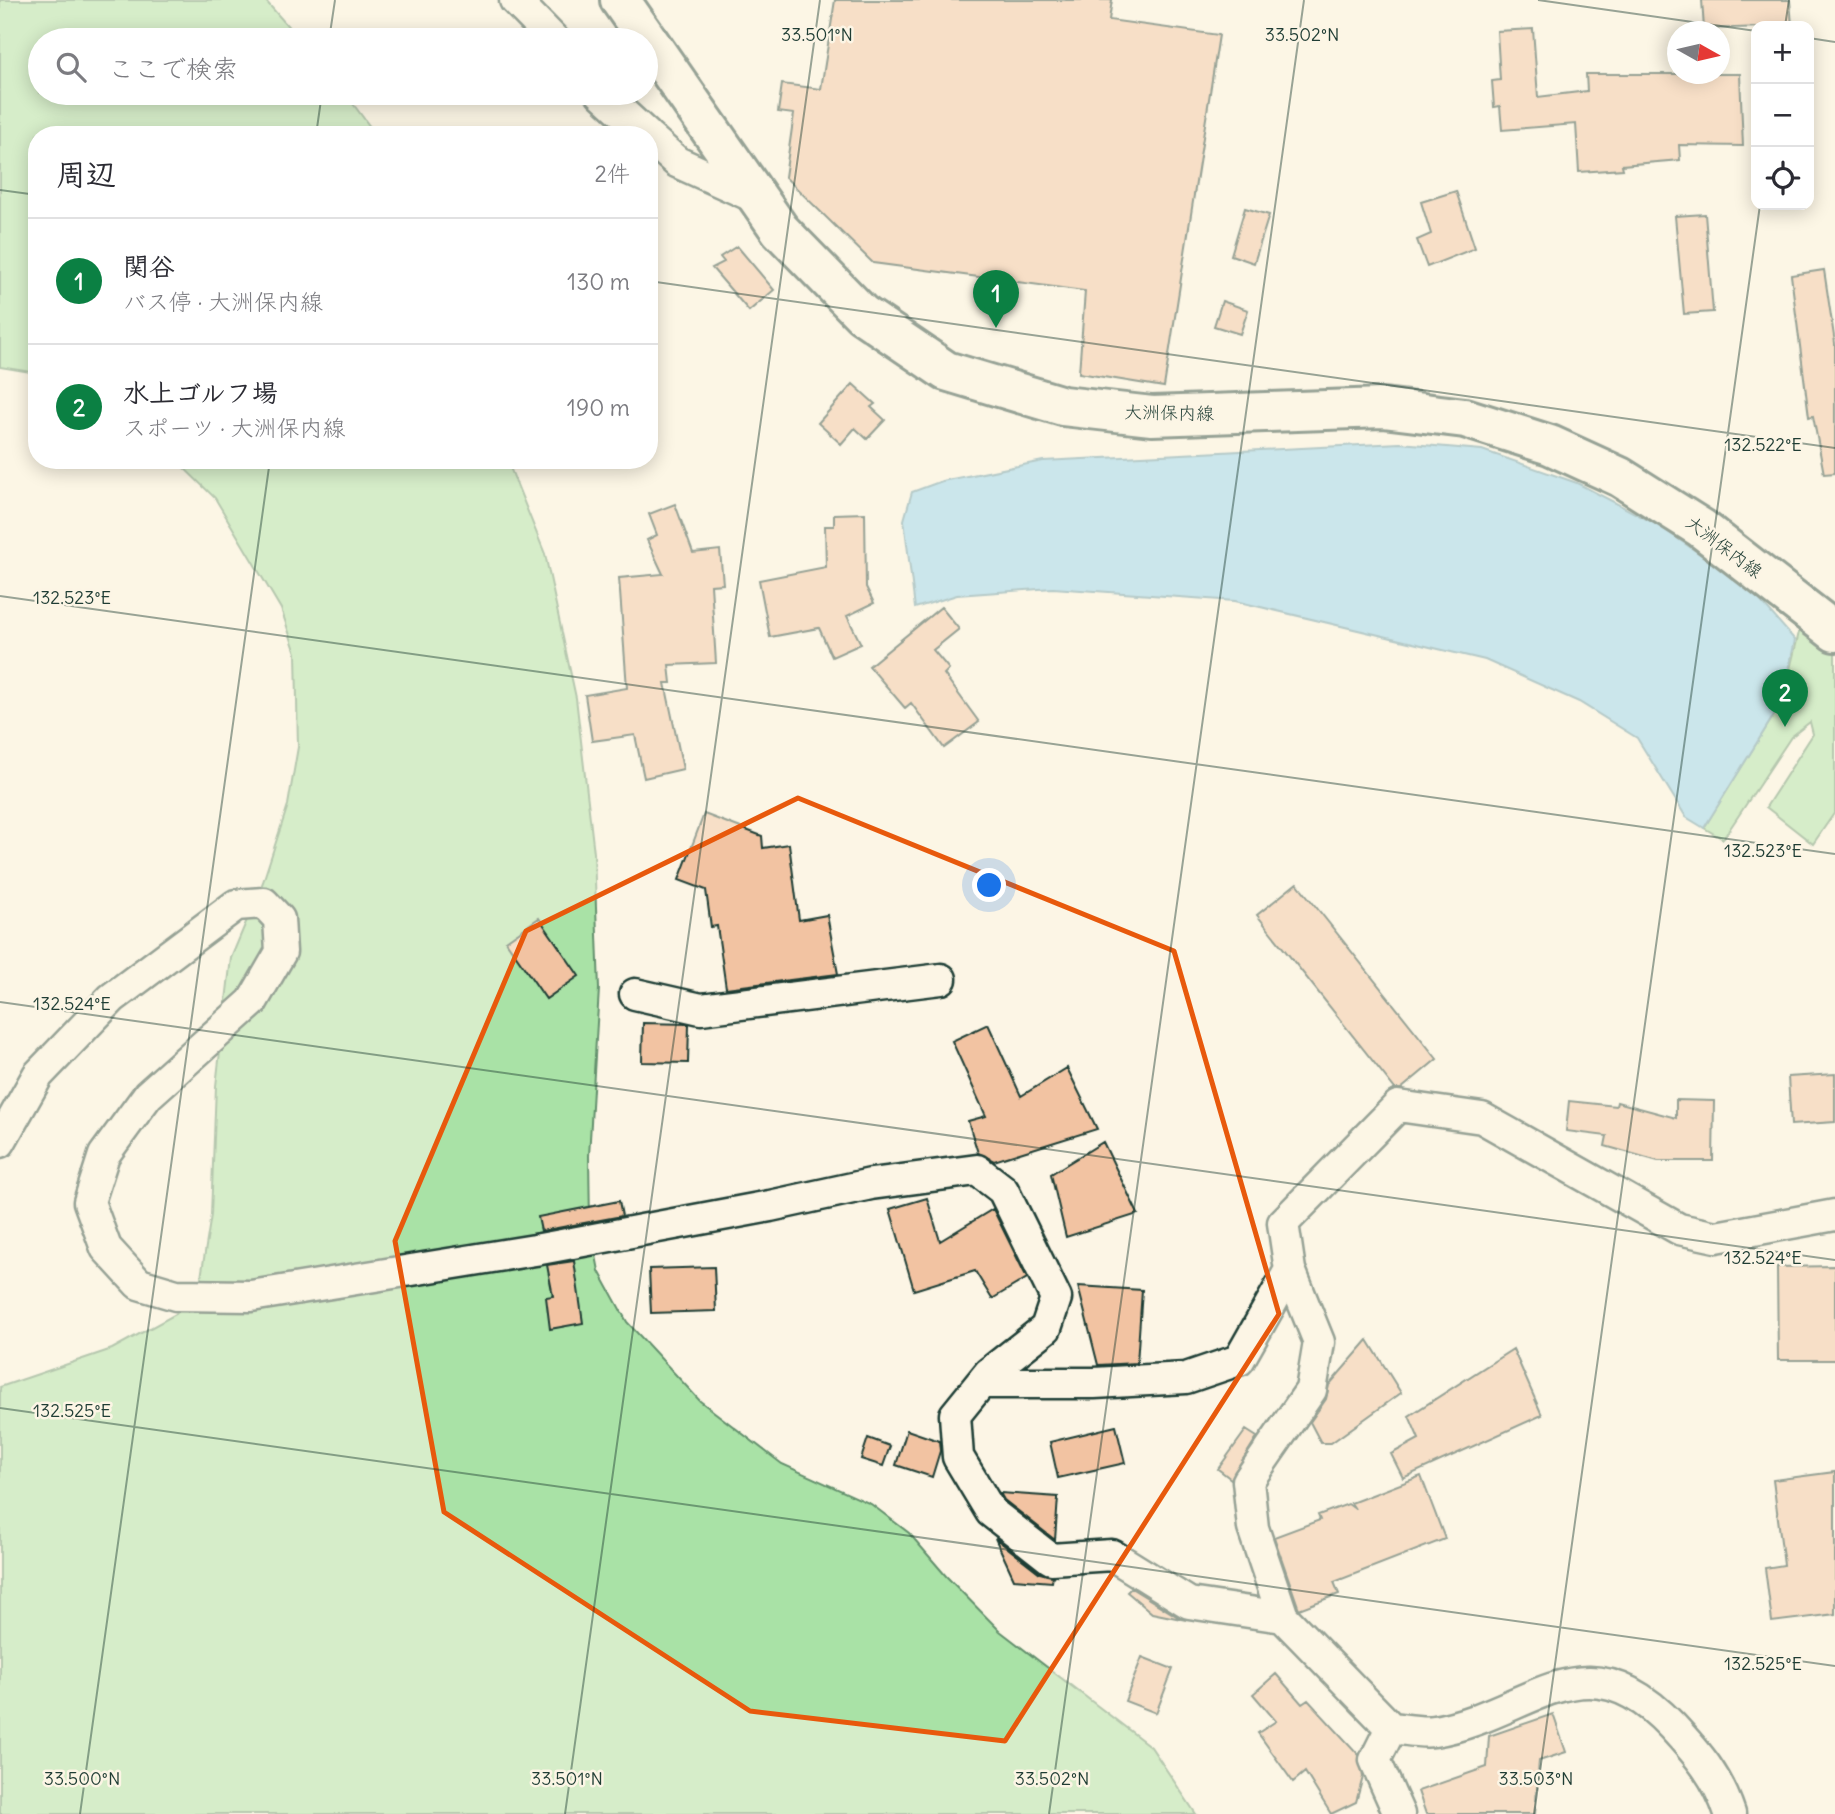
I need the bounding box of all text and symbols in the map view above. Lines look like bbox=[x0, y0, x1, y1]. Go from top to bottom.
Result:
north arrow bbox=[1667, 21, 1730, 84]
map controls bbox=[1751, 21, 1814, 210]
button: + bbox=[1751, 21, 1814, 84]
text: 33.501°N bbox=[781, 23, 853, 46]
text: 33.502°N bbox=[1265, 23, 1339, 46]
search box bbox=[28, 28, 658, 105]
icon: search bbox=[52, 48, 90, 86]
text: ここで検索 bbox=[108, 52, 238, 85]
button: − bbox=[1751, 84, 1814, 147]
button: locate bbox=[1751, 147, 1814, 210]
text: 周辺 bbox=[56, 155, 116, 193]
text: 2件 bbox=[594, 159, 630, 188]
text: 関谷 bbox=[123, 250, 175, 283]
text: 1 bbox=[74, 267, 84, 296]
text: 130 m bbox=[567, 267, 630, 296]
pin: 1 bbox=[973, 270, 1019, 328]
text: バス停 · 大洲保内線 bbox=[123, 287, 323, 316]
text: 水上ゴルフ場 bbox=[123, 376, 278, 409]
text: 2 bbox=[73, 393, 85, 422]
text: 190 m bbox=[567, 393, 630, 422]
street label: 大洲保内線 bbox=[1124, 400, 1214, 425]
text: スポーツ · 大洲保内線 bbox=[123, 413, 346, 442]
text: 132.522°E bbox=[1724, 433, 1802, 456]
street label: 大洲保内線 bbox=[1681, 510, 1767, 583]
text: 132.523°E bbox=[33, 586, 111, 609]
pin: 2 bbox=[1762, 669, 1808, 727]
text: 132.523°E bbox=[1724, 839, 1802, 862]
your location bbox=[972, 868, 1006, 902]
text: 132.524°E bbox=[33, 992, 111, 1015]
text: 132.524°E bbox=[1724, 1246, 1802, 1269]
text: 132.525°E bbox=[33, 1399, 111, 1422]
text: 132.525°E bbox=[1724, 1652, 1802, 1675]
text: 33.500°N bbox=[44, 1767, 120, 1790]
text: 33.501°N bbox=[531, 1767, 603, 1790]
text: 33.502°N bbox=[1015, 1767, 1089, 1790]
text: 33.503°N bbox=[1498, 1767, 1574, 1790]

